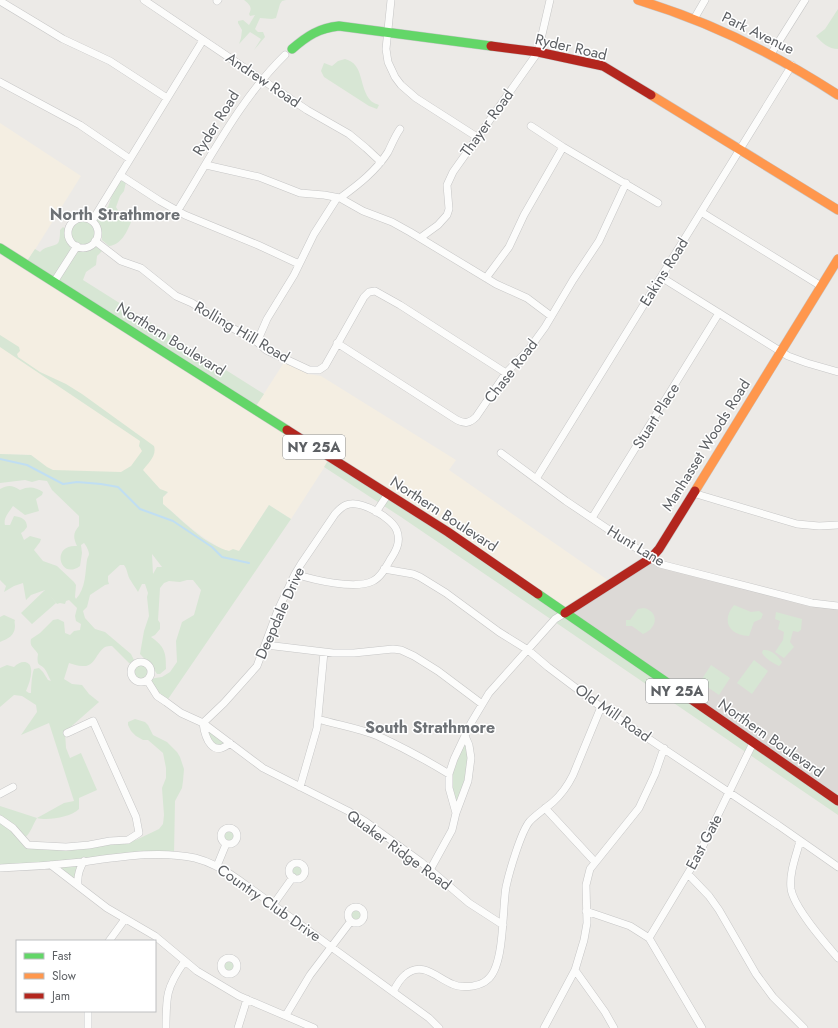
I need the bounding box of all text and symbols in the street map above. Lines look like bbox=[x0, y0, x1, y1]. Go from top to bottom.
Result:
street label: Park Avenue bbox=[718, 6, 798, 60]
street label: Ryder Road bbox=[533, 28, 609, 66]
street label: Andrew Road bbox=[221, 47, 305, 113]
street label: Thayer Road bbox=[455, 85, 519, 161]
street label: Ryder Road bbox=[187, 86, 245, 160]
district label: North Strathmore bbox=[50, 203, 180, 226]
street label: Eakins Road bbox=[634, 234, 694, 310]
street label: Rolling Hill Road bbox=[190, 296, 294, 368]
street label: Northern Boulevard bbox=[112, 297, 230, 381]
street label: Chase Road bbox=[479, 334, 543, 408]
street label: Manhasset Woods Road bbox=[656, 375, 756, 515]
street label: Stuart Place bbox=[627, 379, 685, 453]
road number: NY 25A bbox=[283, 435, 345, 459]
street label: Northern Boulevard bbox=[386, 471, 502, 557]
street label: Hunt Lane bbox=[603, 520, 669, 572]
street label: Deepdale Drive bbox=[250, 563, 310, 663]
street label: Old Mill Road bbox=[571, 679, 655, 747]
road number: NY 25A bbox=[646, 679, 708, 703]
street label: Northern Boulevard bbox=[714, 693, 828, 783]
district label: South Strathmore bbox=[365, 716, 495, 739]
street label: Quaker Ridge Road bbox=[342, 804, 456, 896]
street label: East Gate bbox=[680, 810, 728, 874]
street label: Country Club Drive bbox=[213, 859, 326, 947]
legend bbox=[16, 940, 156, 1012]
text: Fast bbox=[52, 947, 71, 965]
text: Slow bbox=[52, 967, 77, 985]
text: Jam bbox=[50, 987, 70, 1005]

